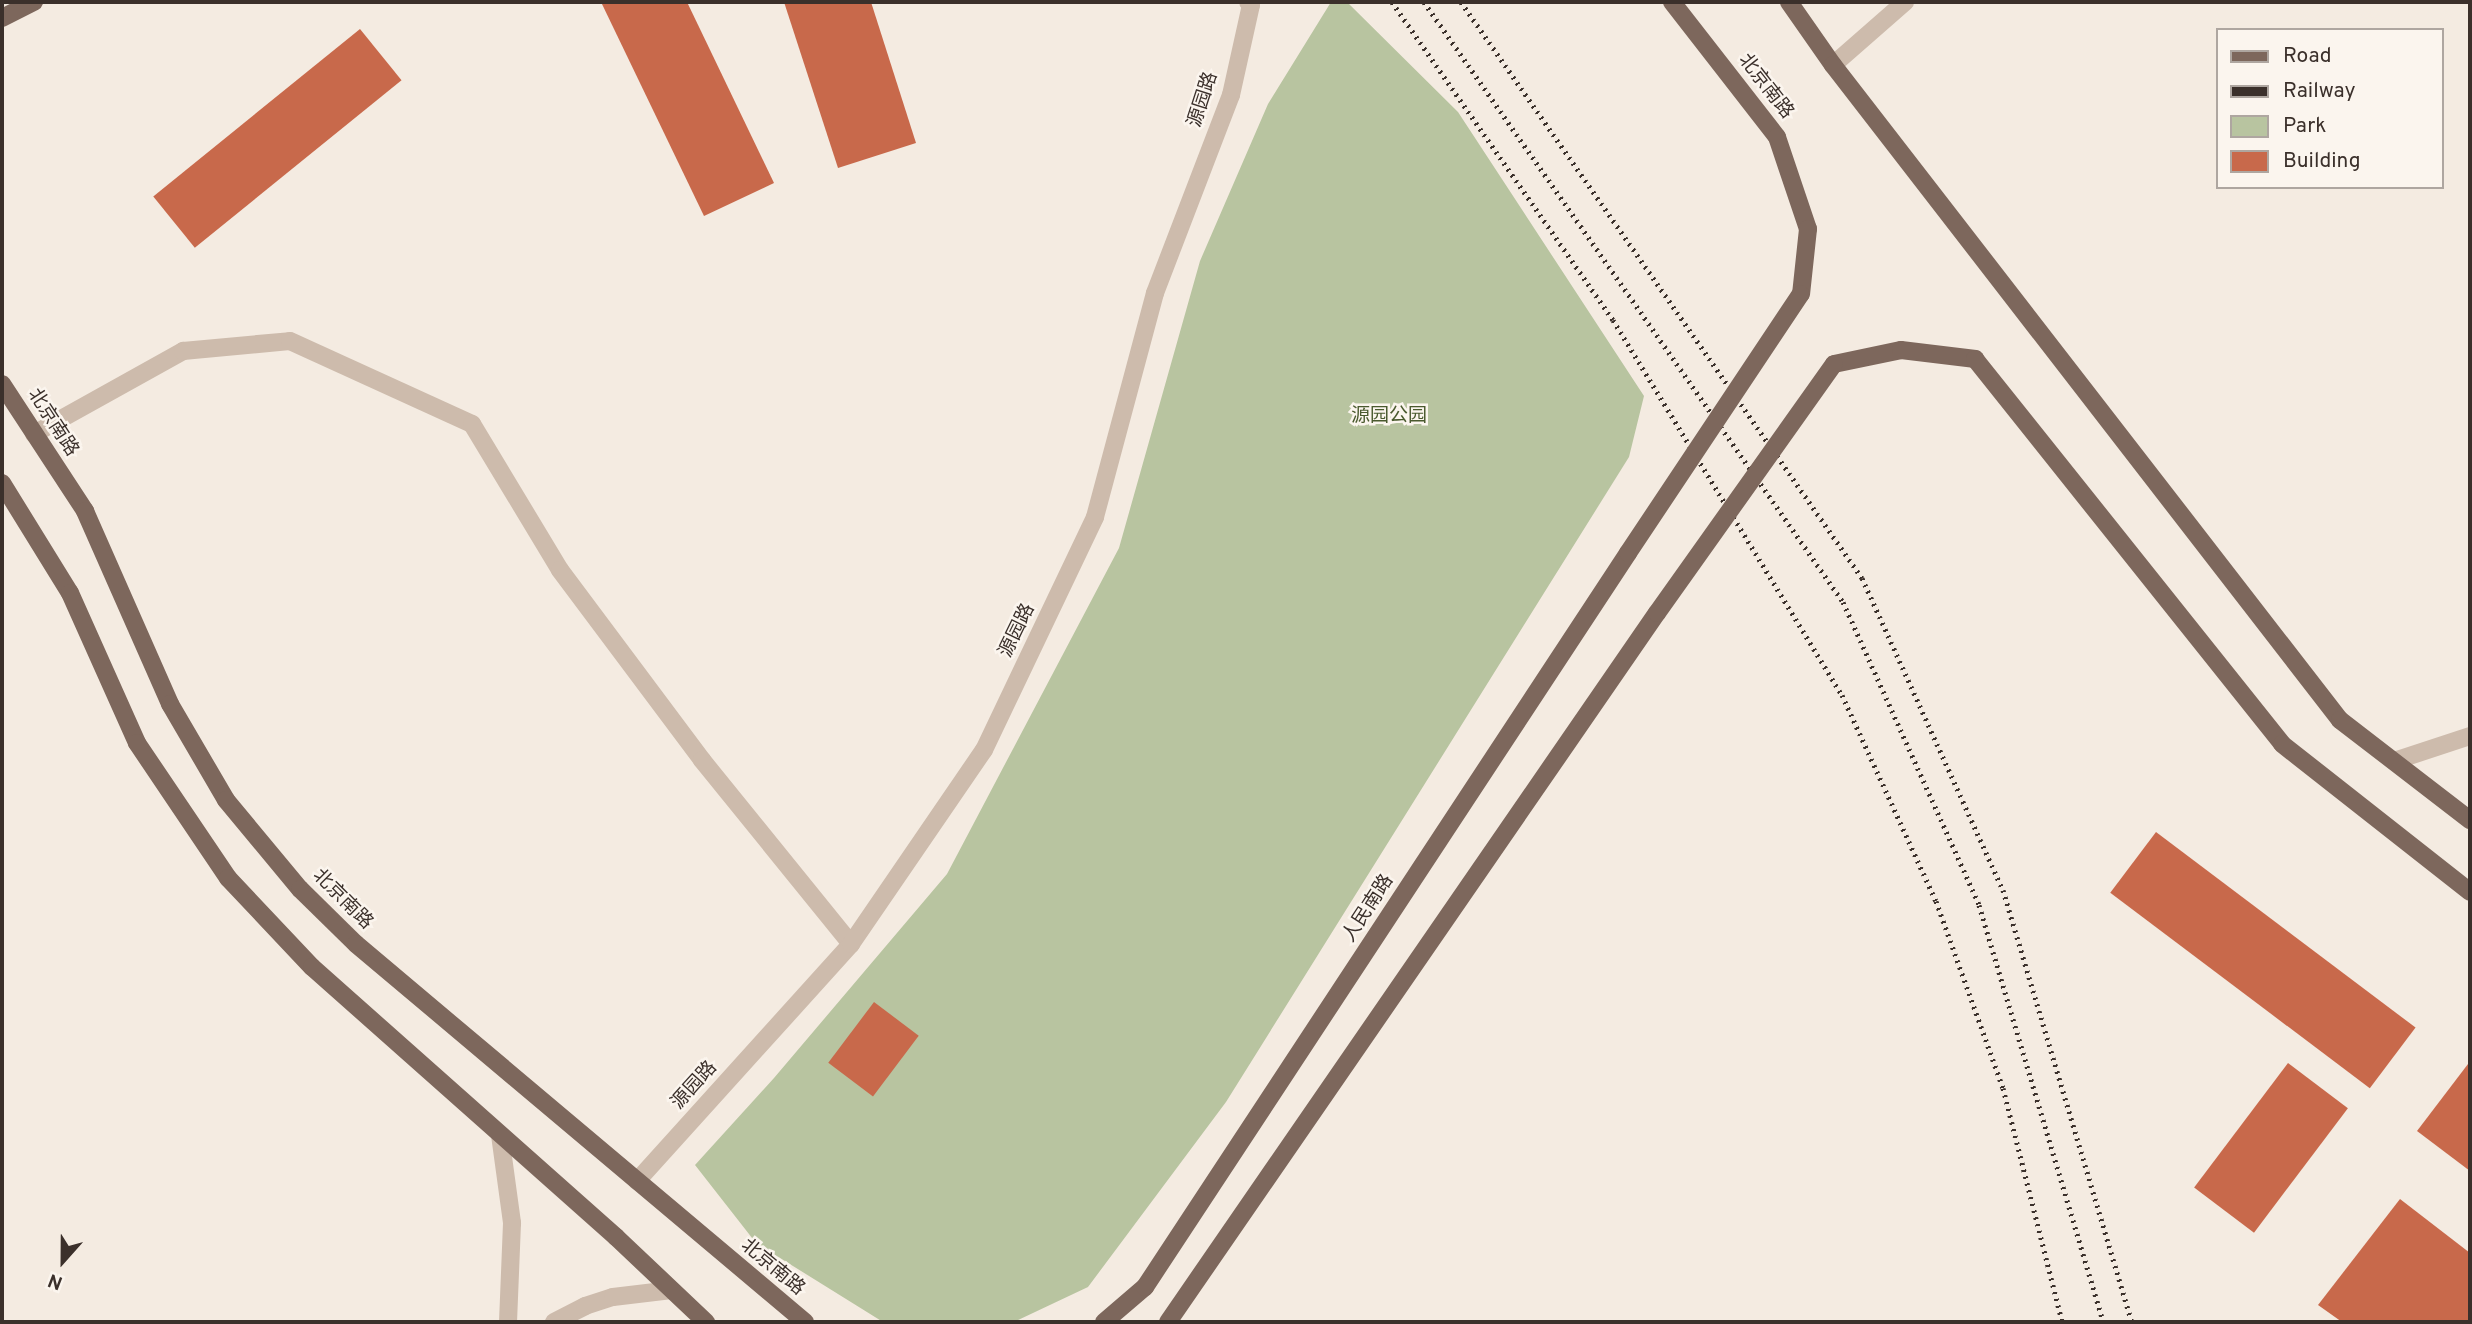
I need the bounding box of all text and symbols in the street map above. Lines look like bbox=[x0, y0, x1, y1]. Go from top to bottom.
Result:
legend bbox=[2216, 28, 2444, 189]
text: Road bbox=[2283, 43, 2332, 70]
street label: 北京南路 bbox=[1733, 50, 1797, 124]
street label: 源园路 bbox=[1184, 69, 1224, 131]
text: Railway bbox=[2283, 78, 2356, 105]
text: Park bbox=[2283, 113, 2326, 140]
text: Building bbox=[2283, 148, 2361, 175]
street label: 北京南路 bbox=[22, 385, 82, 461]
park label: 源园公园 bbox=[1351, 406, 1427, 428]
street label: 源园路 bbox=[995, 600, 1041, 662]
street label: 北京南路 bbox=[307, 865, 377, 935]
street label: 人民南路 bbox=[1339, 871, 1399, 947]
street label: 源园路 bbox=[667, 1057, 723, 1115]
north arrow bbox=[28, 1226, 98, 1296]
street label: 北京南路 bbox=[736, 1235, 808, 1301]
text: N bbox=[45, 1267, 66, 1294]

